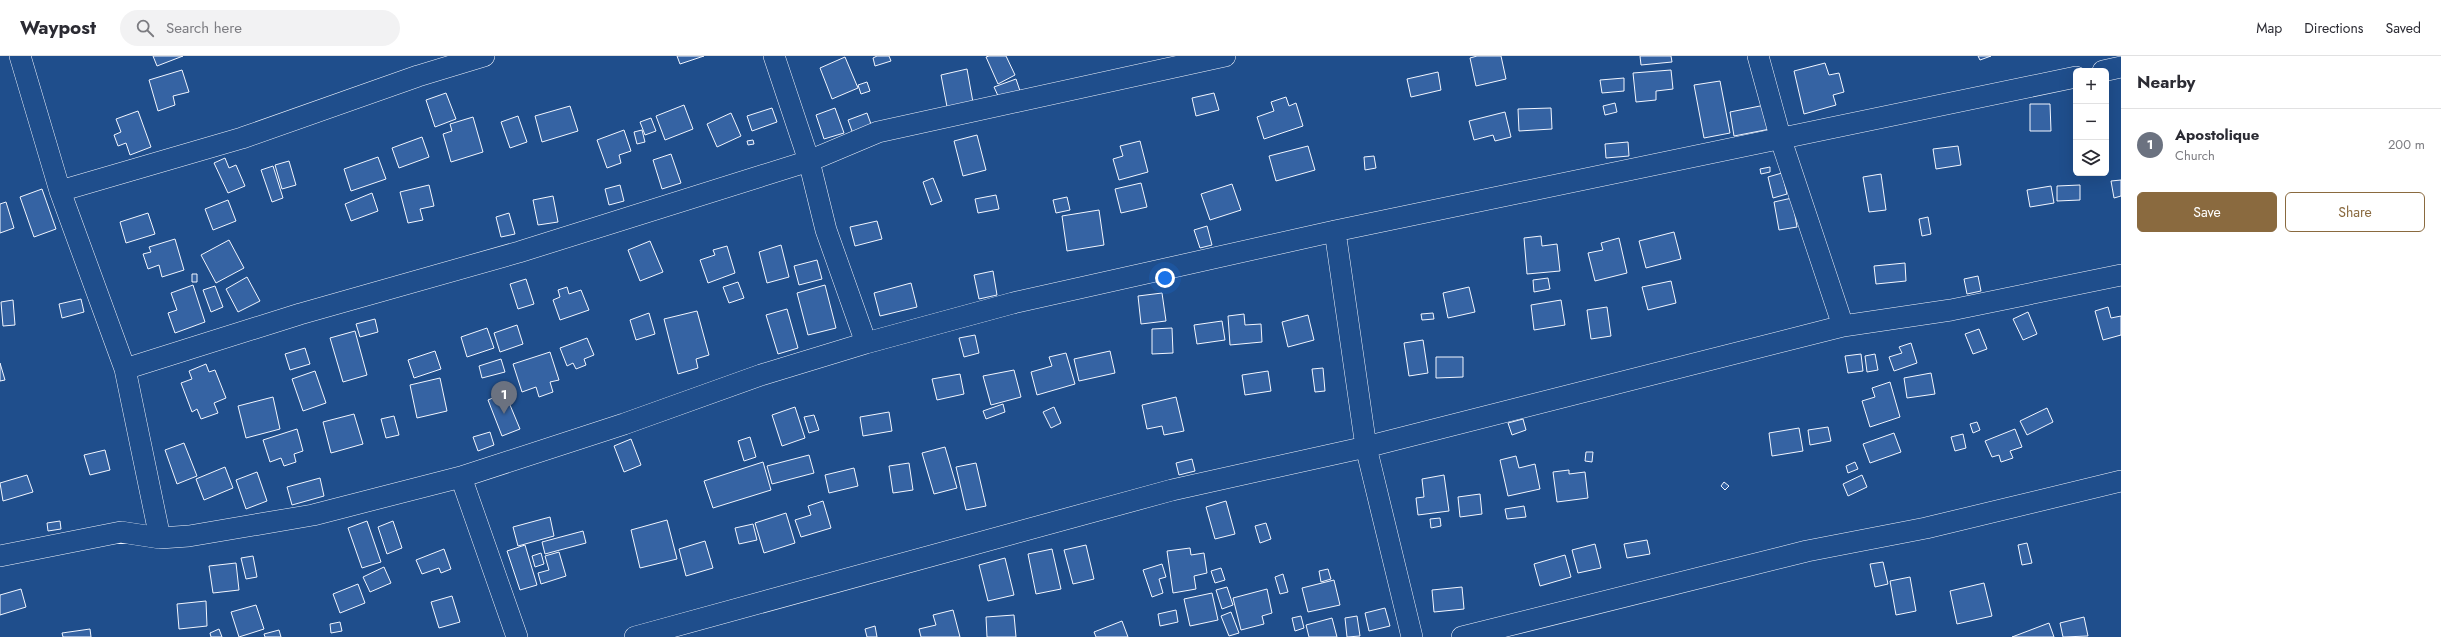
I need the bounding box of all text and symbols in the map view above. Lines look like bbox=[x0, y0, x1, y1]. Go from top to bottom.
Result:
search box bbox=[120, 10, 400, 46]
text: Waypost bbox=[20, 14, 96, 41]
icon: search bbox=[134, 17, 156, 39]
text: Search here bbox=[166, 17, 242, 39]
text: Map bbox=[2256, 18, 2282, 38]
text: Directions bbox=[2304, 18, 2364, 38]
text: Saved bbox=[2386, 18, 2421, 38]
map controls bbox=[2073, 68, 2109, 176]
button: + bbox=[2073, 68, 2109, 104]
text: Nearby bbox=[2137, 70, 2195, 94]
button: − bbox=[2073, 104, 2109, 140]
text: Apostolique bbox=[2175, 124, 2259, 146]
text: 1 bbox=[2147, 135, 2153, 154]
text: 200 m bbox=[2388, 135, 2425, 154]
button: layers bbox=[2073, 140, 2109, 176]
text: Church bbox=[2175, 146, 2215, 165]
button: Save bbox=[2137, 192, 2277, 232]
button: Share bbox=[2285, 192, 2425, 232]
your location bbox=[1155, 268, 1175, 288]
pin: 1 bbox=[491, 381, 517, 414]

